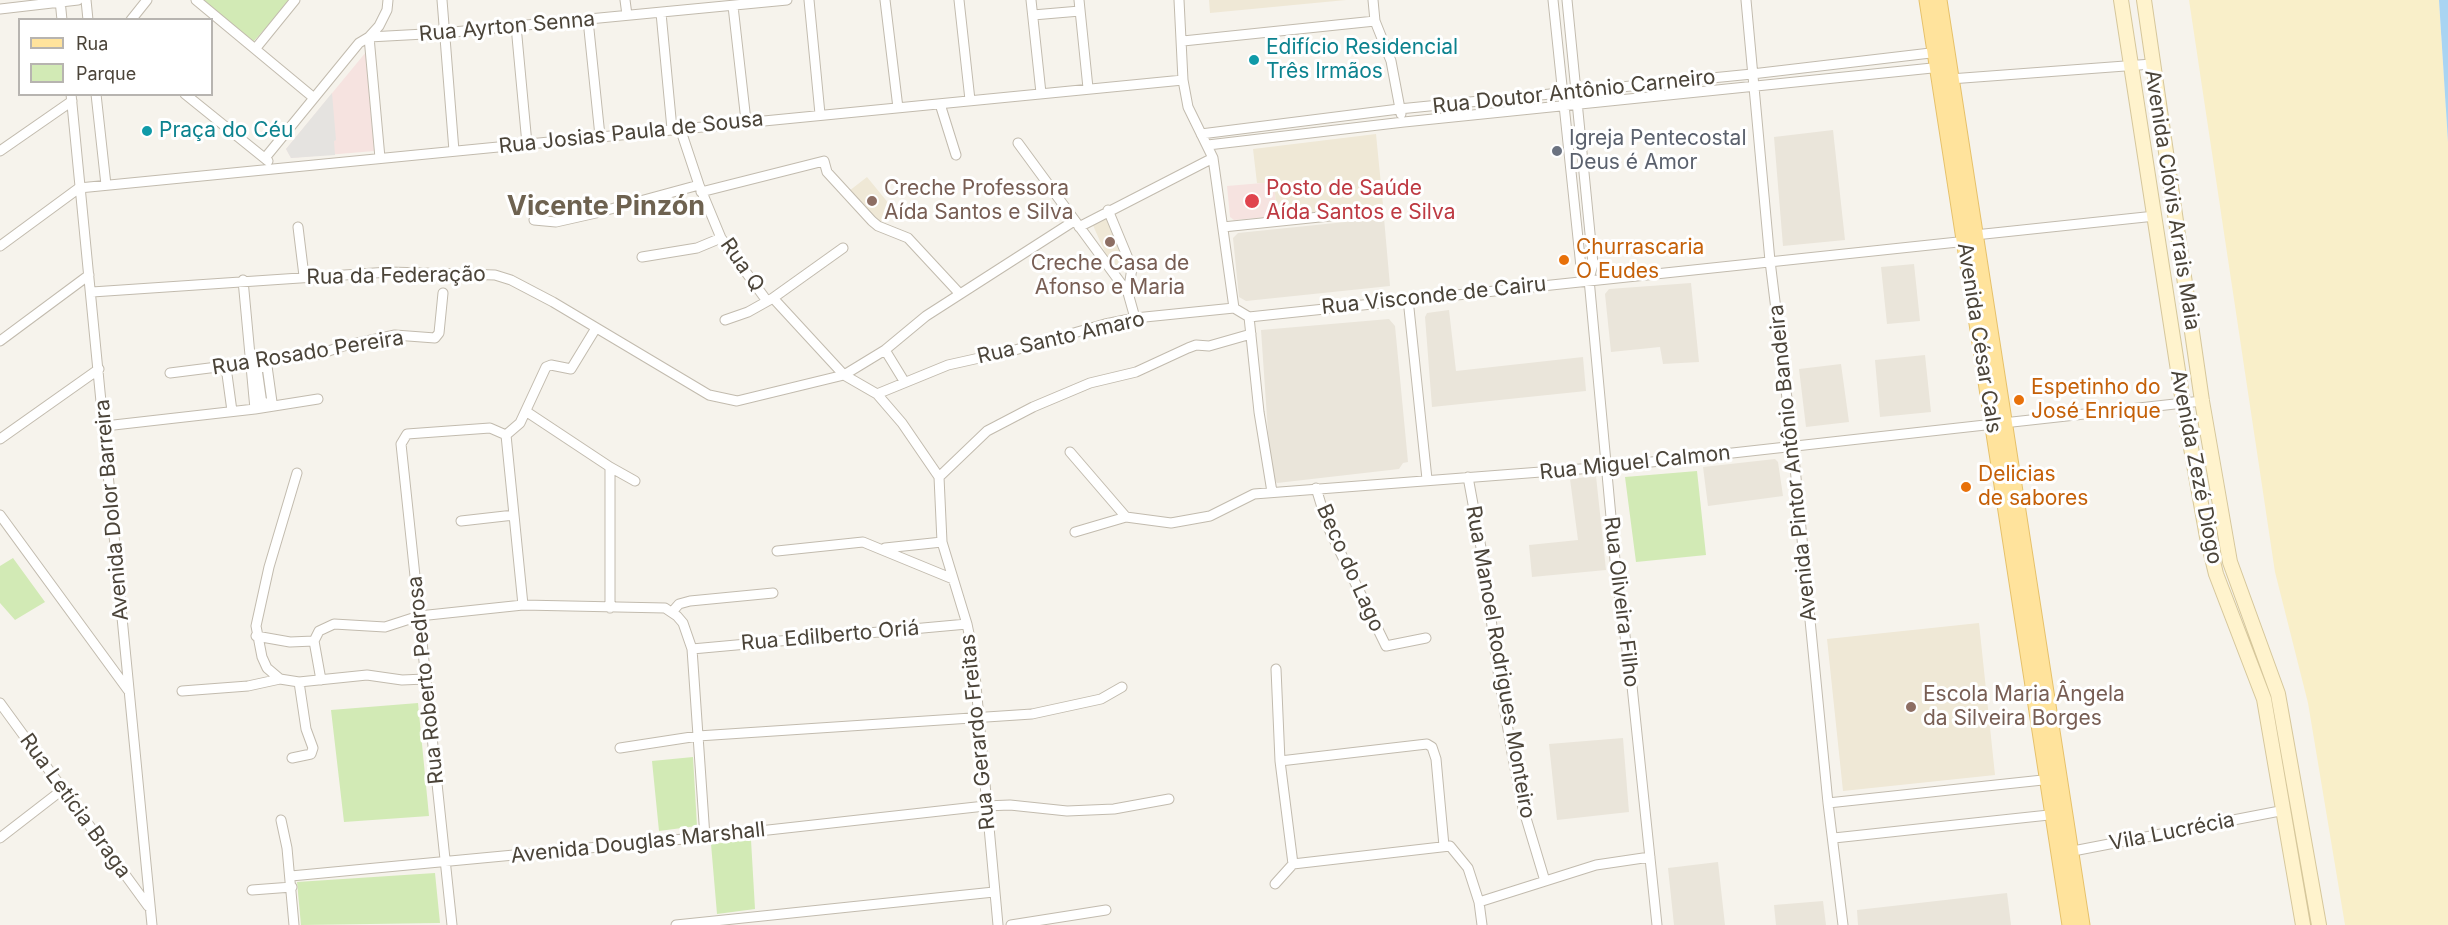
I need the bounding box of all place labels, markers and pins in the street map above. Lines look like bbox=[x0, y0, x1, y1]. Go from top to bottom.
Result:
place label: Edifício Residencial Três Irmãos bbox=[1266, 35, 1458, 85]
marker: Edifício Residencial Três Irmãos bbox=[1247, 53, 1261, 67]
place label: Praça do Céu bbox=[159, 118, 293, 144]
marker: Praça do Céu bbox=[140, 124, 154, 138]
place label: Igreja Pentecostal Deus é Amor bbox=[1569, 126, 1746, 176]
marker: Igreja Pentecostal Deus é Amor bbox=[1550, 144, 1564, 158]
place label: Creche Professora Aída Santos e Silva bbox=[884, 176, 1074, 226]
place label: Posto de Saúde Aída Santos e Silva bbox=[1266, 176, 1456, 226]
marker: Posto de Saúde Aída Santos e Silva bbox=[1243, 192, 1261, 210]
marker: Creche Professora Aída Santos e Silva bbox=[865, 194, 879, 208]
marker: Creche Casa de Afonso e Maria bbox=[1103, 235, 1117, 249]
place label: Churrascaria O Eudes bbox=[1576, 235, 1704, 285]
place label: Creche Casa de Afonso e Maria bbox=[1031, 251, 1189, 301]
marker: Churrascaria O Eudes bbox=[1557, 253, 1571, 267]
place label: Espetinho do José Enrique bbox=[2031, 375, 2161, 425]
marker: Espetinho do José Enrique bbox=[2012, 393, 2026, 407]
place label: Delicias de sabores bbox=[1978, 462, 2088, 512]
marker: Delicias de sabores bbox=[1959, 480, 1973, 494]
place label: Escola Maria Ângela da Silveira Borges bbox=[1923, 682, 2125, 732]
marker: Escola Maria Ângela da Silveira Borges bbox=[1904, 700, 1918, 714]

